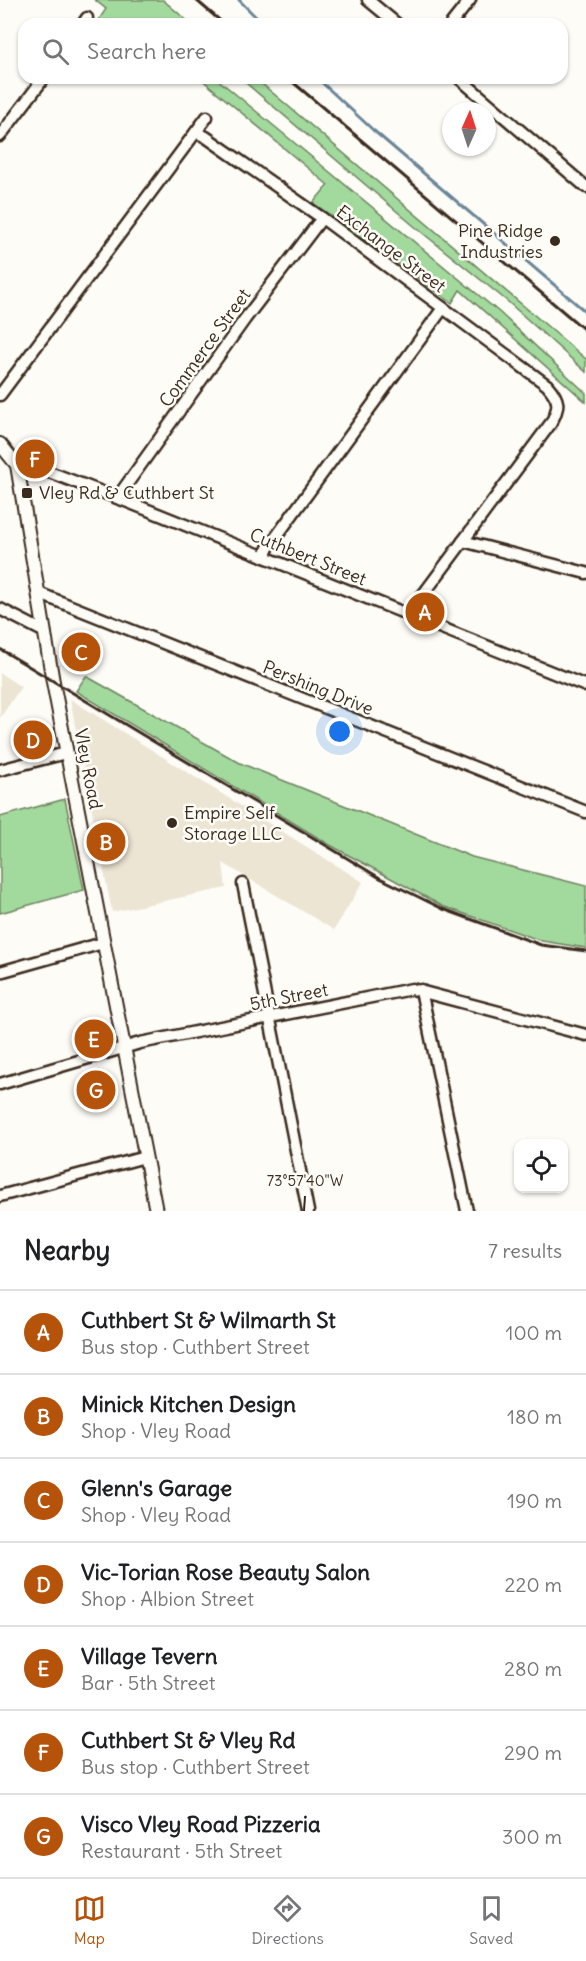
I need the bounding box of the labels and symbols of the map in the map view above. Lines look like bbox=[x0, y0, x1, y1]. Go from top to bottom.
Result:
north arrow bbox=[442, 102, 496, 156]
street label: Exchange Street bbox=[332, 200, 451, 297]
place label: Pine Ridge Industries bbox=[458, 219, 543, 263]
marker: Pine Ridge Industries bbox=[548, 234, 562, 248]
street label: Commerce Street bbox=[154, 284, 255, 412]
pin: F bbox=[15, 436, 54, 482]
place label: Vley Rd & Cuthbert St bbox=[39, 481, 214, 504]
marker: Vley Rd & Cuthbert St bbox=[20, 486, 34, 500]
street label: Cuthbert Street bbox=[246, 523, 370, 590]
pin: A bbox=[406, 590, 444, 634]
pin: C bbox=[62, 630, 100, 674]
street label: Pershing Drive bbox=[260, 655, 377, 720]
your location bbox=[325, 717, 354, 746]
pin: D bbox=[14, 718, 52, 762]
street label: Vley Road bbox=[69, 727, 108, 812]
place label: Empire Self Storage LLC bbox=[184, 801, 282, 845]
marker: Empire Self Storage LLC bbox=[165, 816, 179, 830]
pin: B bbox=[86, 820, 126, 864]
street label: 5th Street bbox=[248, 978, 330, 1015]
pin: E bbox=[74, 1016, 113, 1062]
pin: G bbox=[76, 1068, 116, 1112]
text: 73°57'40"W bbox=[267, 1171, 344, 1190]

